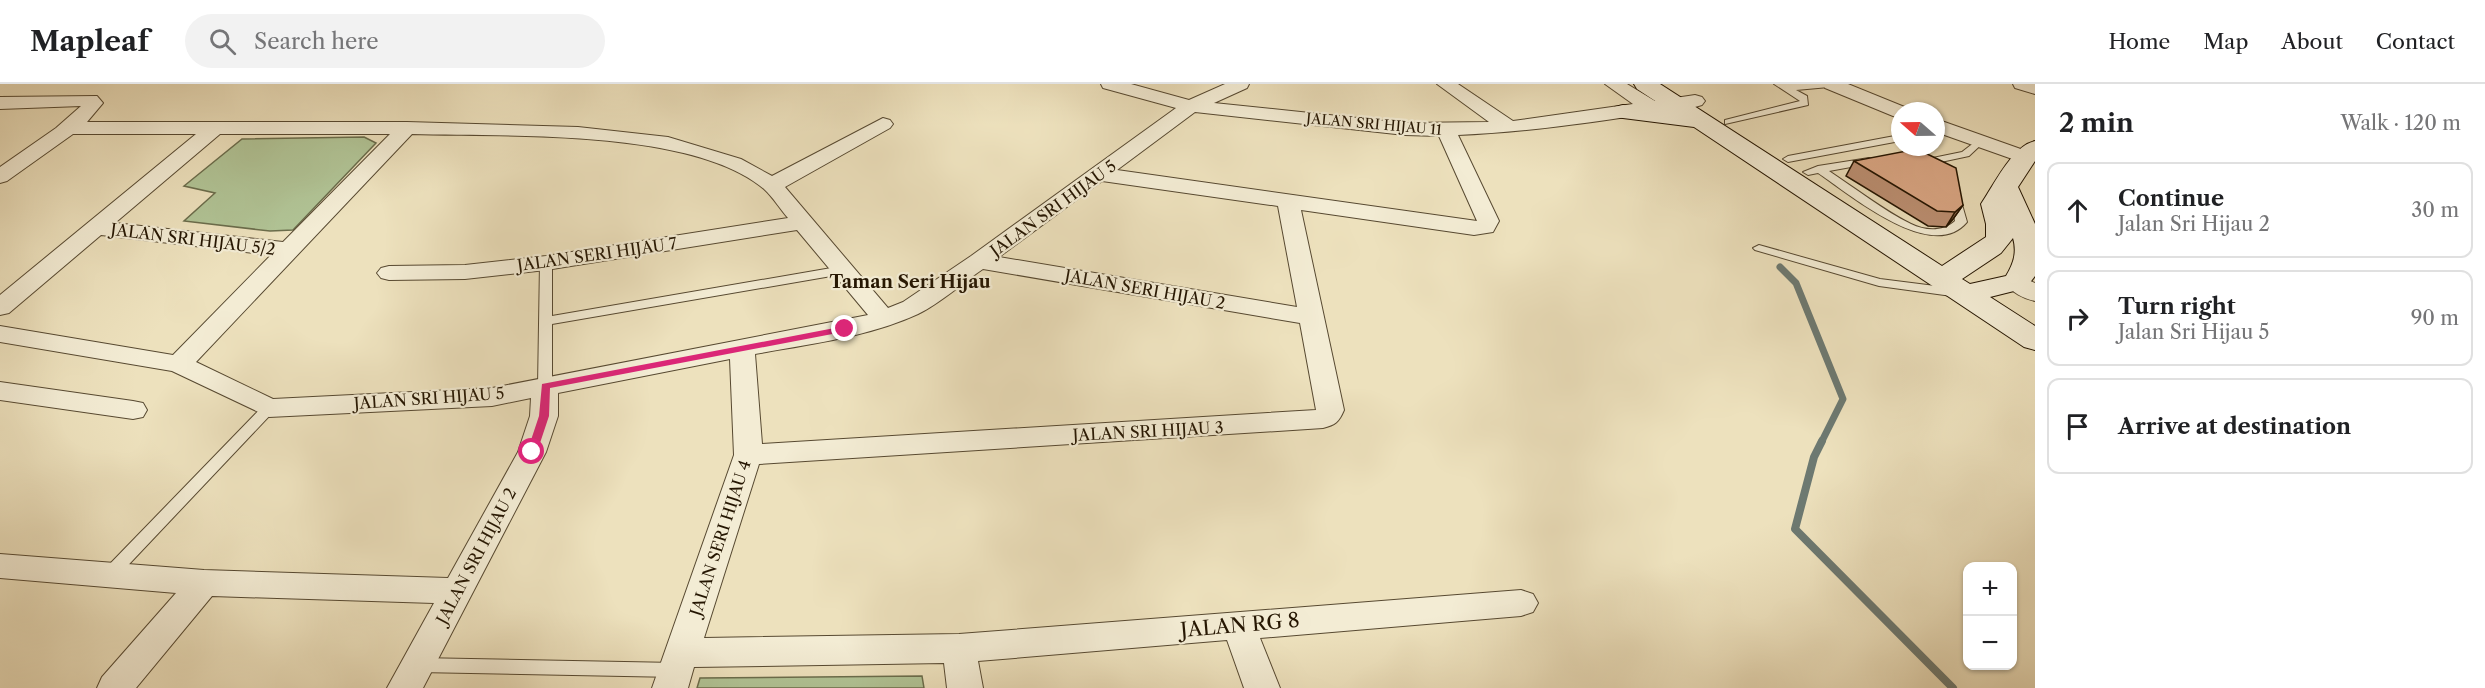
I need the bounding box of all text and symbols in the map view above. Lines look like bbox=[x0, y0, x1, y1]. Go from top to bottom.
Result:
search box bbox=[185, 14, 605, 68]
text: Mapleaf bbox=[30, 24, 149, 58]
icon: search bbox=[206, 25, 239, 58]
text: Search here bbox=[254, 28, 379, 55]
text: Home bbox=[2109, 29, 2170, 54]
text: Map bbox=[2203, 29, 2248, 54]
text: About bbox=[2281, 29, 2343, 54]
text: Contact bbox=[2376, 29, 2455, 54]
north arrow bbox=[1891, 102, 1945, 156]
text: 2 min bbox=[2059, 107, 2134, 139]
street label: JALAN SRI HIJAU 11 bbox=[1303, 109, 1443, 139]
text: Walk · 120 m bbox=[2340, 111, 2461, 135]
street label: JALAN SRI HIJAU 5 bbox=[984, 156, 1120, 262]
text: Continue bbox=[2118, 185, 2224, 212]
icon: ahead bbox=[2061, 194, 2094, 227]
text: 30 m bbox=[2411, 198, 2459, 222]
text: Jalan Sri Hijau 2 bbox=[2118, 212, 2270, 236]
street label: JALAN SRI HIJAU 5/2 bbox=[107, 219, 276, 259]
street label: JALAN SERI HIJAU 7 bbox=[513, 233, 678, 276]
street label: JALAN SERI HIJAU 2 bbox=[1060, 265, 1227, 313]
district label: Taman Seri Hijau bbox=[829, 271, 991, 293]
text: Turn right bbox=[2118, 293, 2236, 320]
icon: right bbox=[2061, 302, 2094, 335]
text: 90 m bbox=[2411, 306, 2459, 330]
route end bbox=[831, 315, 857, 341]
text: Jalan Sri Hijau 5 bbox=[2118, 320, 2269, 344]
street label: JALAN SRI HIJAU 5 bbox=[350, 383, 505, 413]
icon: arrive bbox=[2061, 410, 2094, 443]
text: Arrive at destination bbox=[2118, 413, 2351, 440]
street label: JALAN SRI HIJAU 3 bbox=[1069, 417, 1224, 445]
route start bbox=[518, 438, 544, 464]
street label: JALAN SERI HIJAU 4 bbox=[684, 458, 755, 621]
street label: JALAN SRI HIJAU 2 bbox=[430, 484, 520, 630]
map controls bbox=[1963, 562, 2017, 670]
button: + bbox=[1963, 562, 2017, 616]
street label: JALAN RG 8 bbox=[1176, 608, 1301, 642]
button: − bbox=[1963, 616, 2017, 670]

